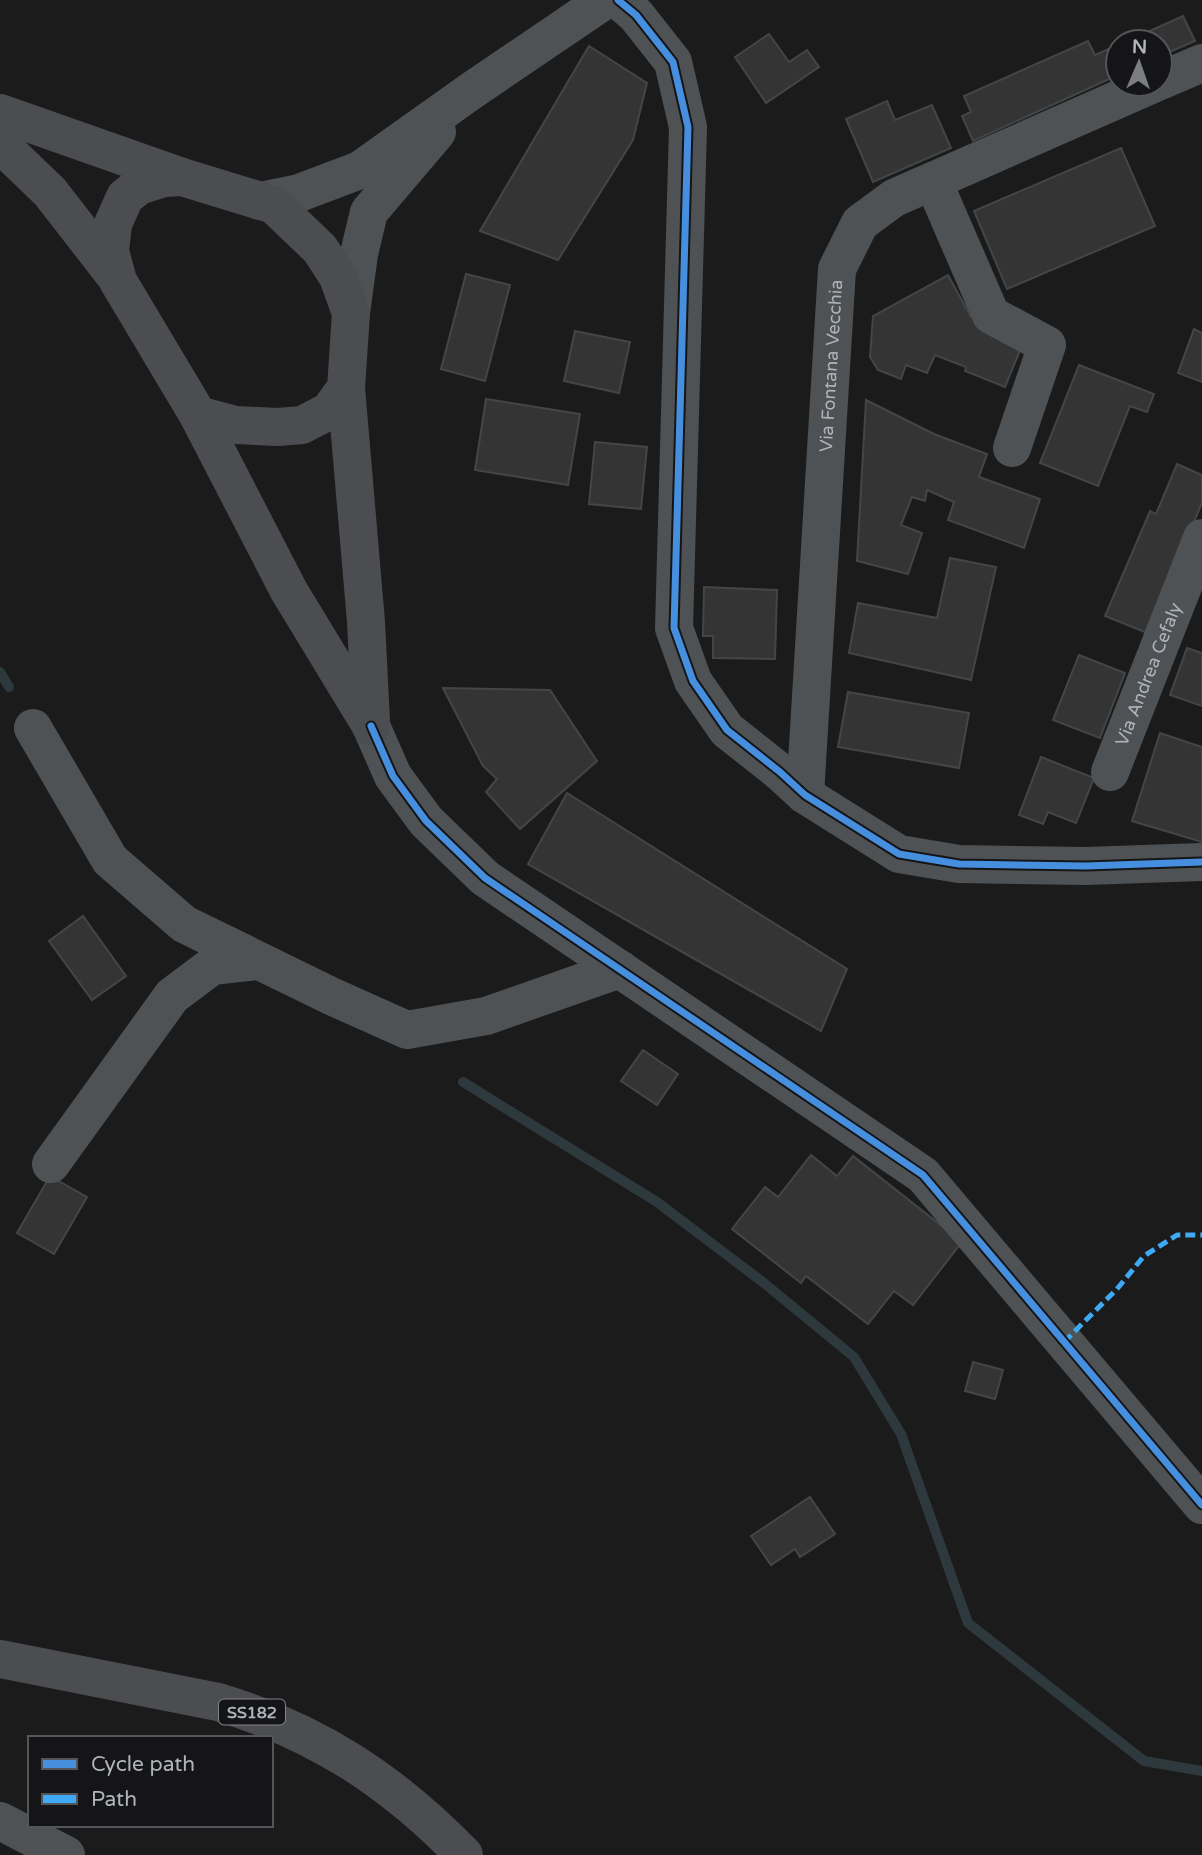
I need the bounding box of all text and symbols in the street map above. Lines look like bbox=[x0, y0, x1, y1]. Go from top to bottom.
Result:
north arrow bbox=[1104, 28, 1174, 98]
text: N bbox=[1132, 36, 1148, 58]
street label: Via Fontana Vecchia bbox=[815, 279, 847, 453]
street label: Via Andrea Cefaly bbox=[1110, 599, 1187, 749]
road number: SS182 bbox=[219, 1700, 285, 1724]
legend bbox=[28, 1736, 273, 1827]
text: Cycle path bbox=[91, 1752, 195, 1777]
text: Path bbox=[91, 1787, 137, 1812]

